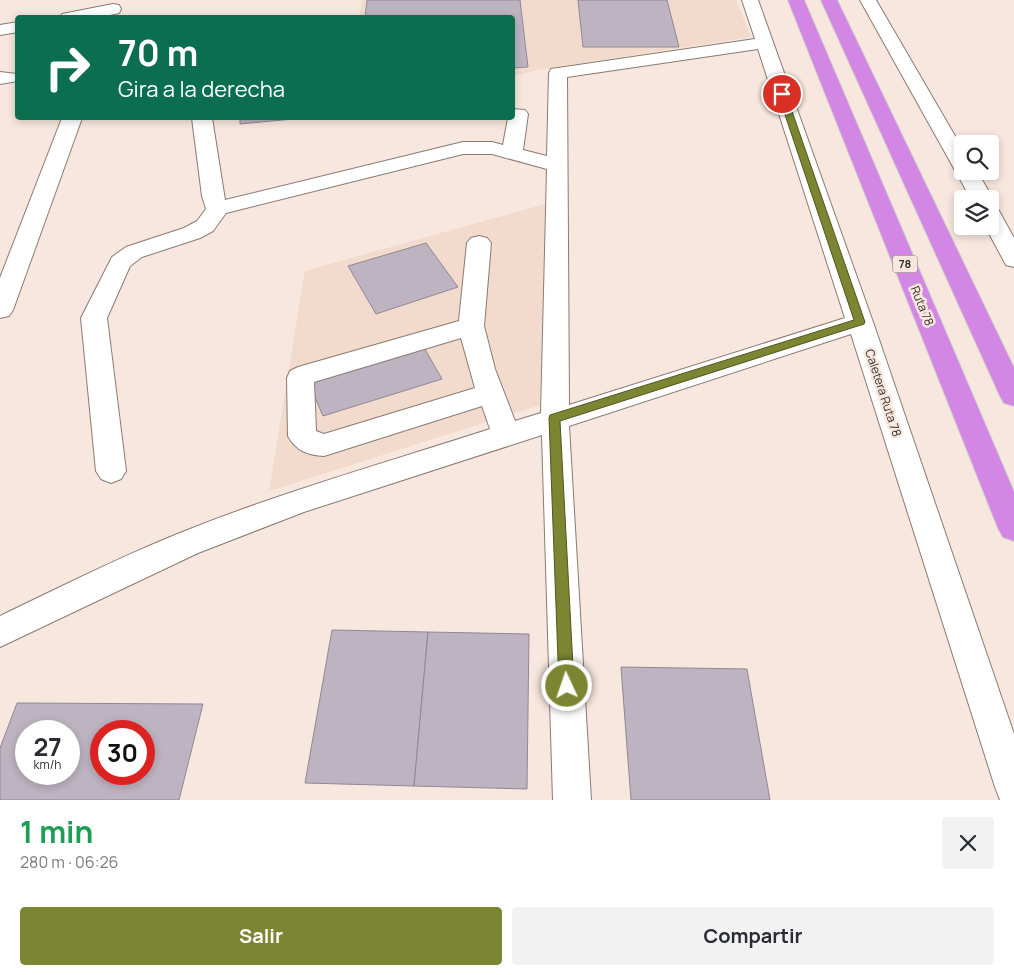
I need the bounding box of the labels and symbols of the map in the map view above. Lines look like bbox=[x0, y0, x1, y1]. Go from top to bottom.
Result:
pin bbox=[761, 73, 803, 115]
road number: 78 bbox=[892, 255, 918, 272]
street label: Ruta 78 bbox=[907, 283, 938, 328]
street label: Caletera Ruta 78 bbox=[861, 347, 906, 439]
position arrow bbox=[540, 659, 592, 711]
speed limit sign: 30 bbox=[90, 720, 155, 785]

